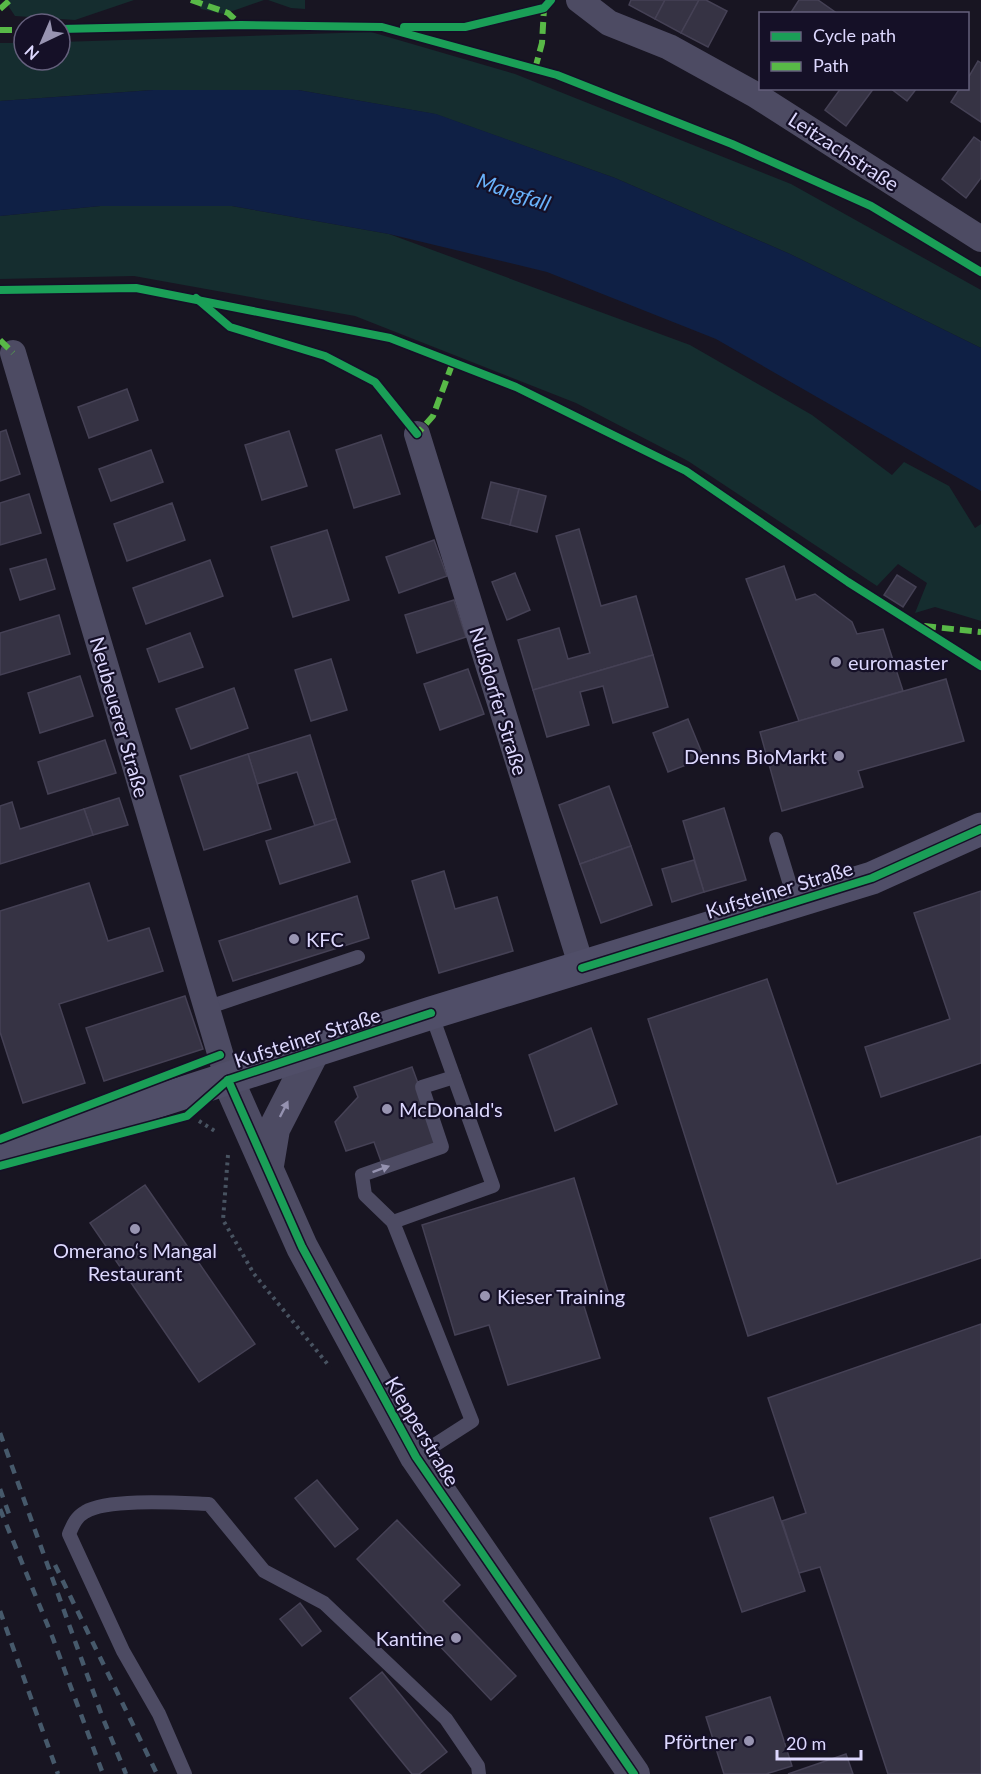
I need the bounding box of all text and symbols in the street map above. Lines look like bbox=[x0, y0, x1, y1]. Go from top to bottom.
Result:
north arrow bbox=[12, 12, 72, 72]
legend bbox=[759, 12, 969, 90]
text: Cycle path bbox=[813, 24, 896, 46]
text: N bbox=[20, 42, 42, 64]
text: Path bbox=[813, 54, 849, 76]
street label: Leitzachstraße bbox=[784, 106, 904, 196]
water label: Mangfall bbox=[474, 167, 554, 215]
street label: Nußdorfer Straße bbox=[465, 624, 533, 778]
street label: Neubeuerer Straße bbox=[86, 634, 154, 800]
place label: euromaster bbox=[848, 650, 949, 674]
marker: euromaster bbox=[829, 655, 843, 669]
place label: Denns BioMarkt bbox=[684, 744, 827, 768]
marker: Denns BioMarkt bbox=[832, 749, 846, 763]
street label: Kufsteiner Straße bbox=[703, 855, 855, 923]
place label: KFC bbox=[306, 927, 344, 951]
marker: KFC bbox=[287, 932, 301, 946]
street label: Kufsteiner Straße bbox=[231, 1002, 383, 1072]
place label: McDonald's bbox=[399, 1097, 503, 1121]
one-way arrow bbox=[279, 1101, 288, 1118]
marker: McDonald's bbox=[380, 1102, 394, 1116]
one-way arrow bbox=[372, 1163, 390, 1173]
marker: Omerano‘s Mangal Restaurant bbox=[128, 1222, 142, 1236]
place label: Omerano‘s Mangal Restaurant bbox=[53, 1238, 217, 1285]
place label: Kieser Training bbox=[497, 1284, 625, 1308]
marker: Kieser Training bbox=[478, 1289, 492, 1303]
street label: Klepperstraße bbox=[381, 1372, 465, 1490]
place label: Kantine bbox=[376, 1626, 444, 1650]
marker: Kantine bbox=[449, 1631, 463, 1645]
scale bar bbox=[777, 1723, 861, 1761]
place label: Pförtner bbox=[664, 1729, 738, 1753]
text: 20 m bbox=[786, 1732, 826, 1754]
marker: Pförtner bbox=[742, 1734, 756, 1748]

